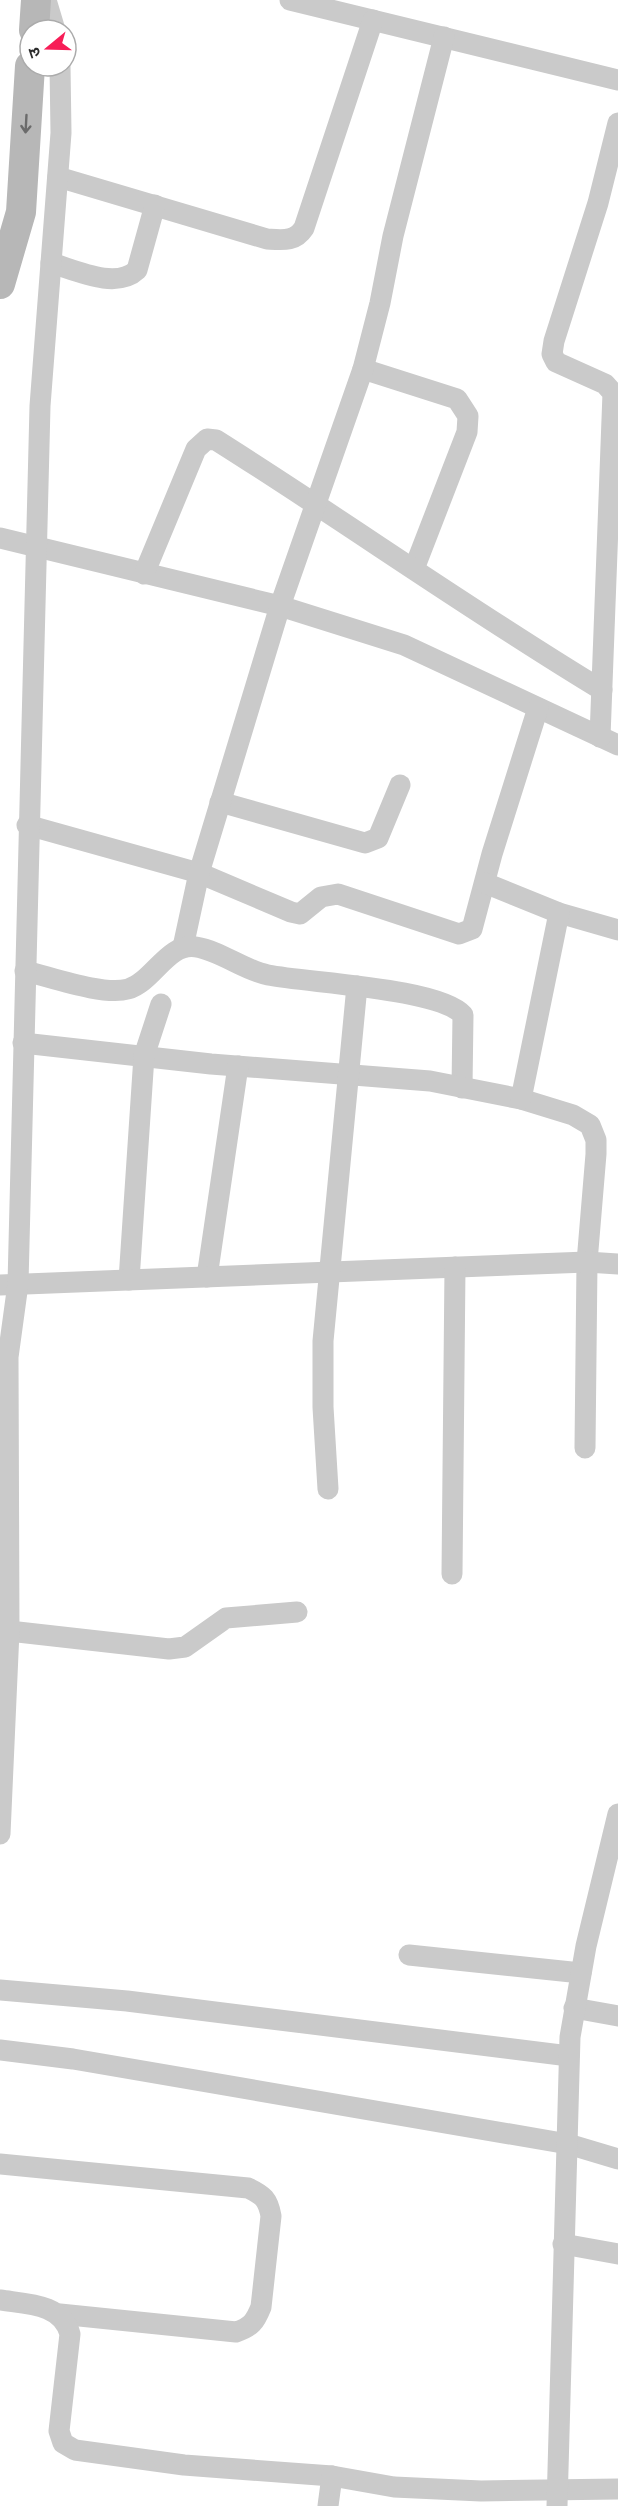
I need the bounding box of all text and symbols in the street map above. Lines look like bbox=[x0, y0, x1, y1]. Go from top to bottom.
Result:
north arrow bbox=[18, 18, 78, 78]
text: उ bbox=[24, 45, 44, 60]
one-way arrow bbox=[20, 114, 31, 134]

